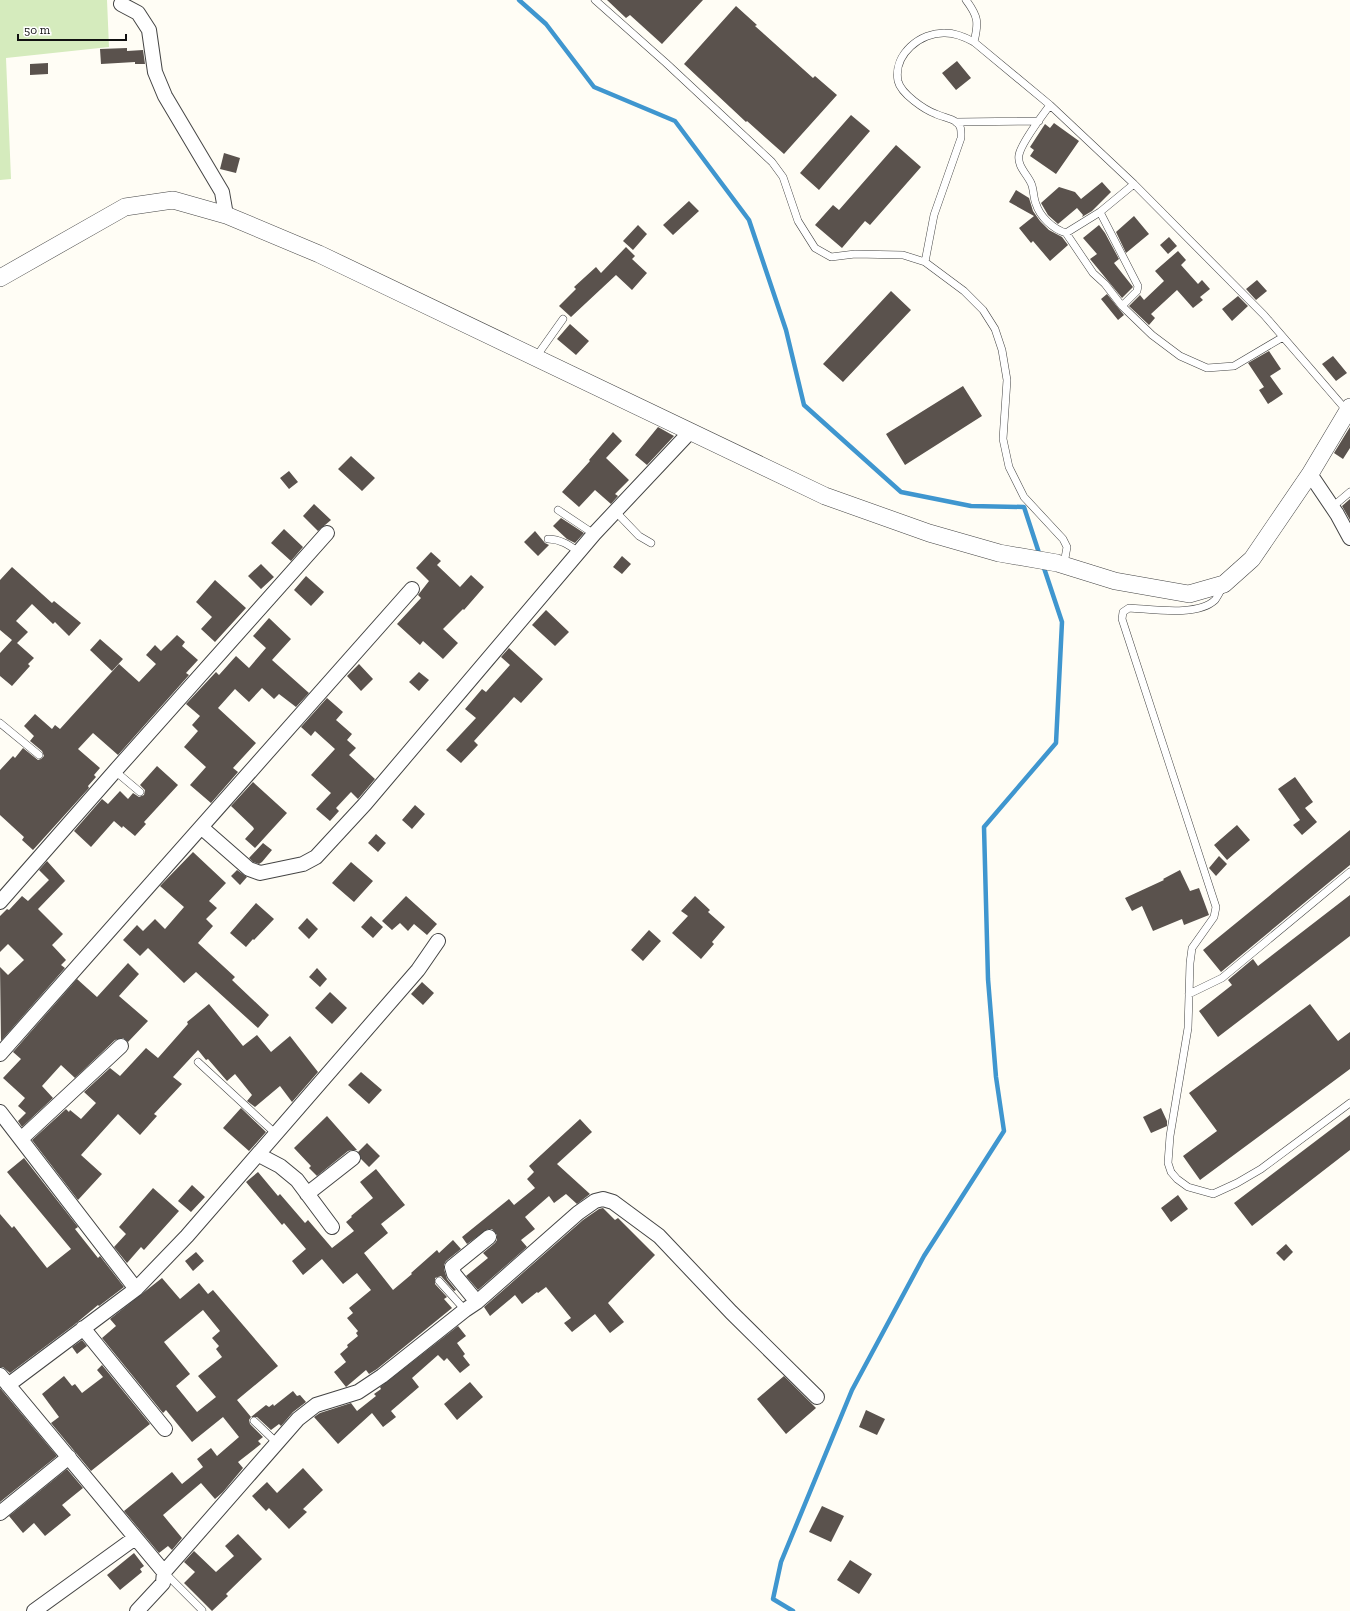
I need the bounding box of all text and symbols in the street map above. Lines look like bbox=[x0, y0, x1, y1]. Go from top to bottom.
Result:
scale bar bbox=[18, 16, 126, 42]
text: 50 m bbox=[24, 23, 51, 37]

